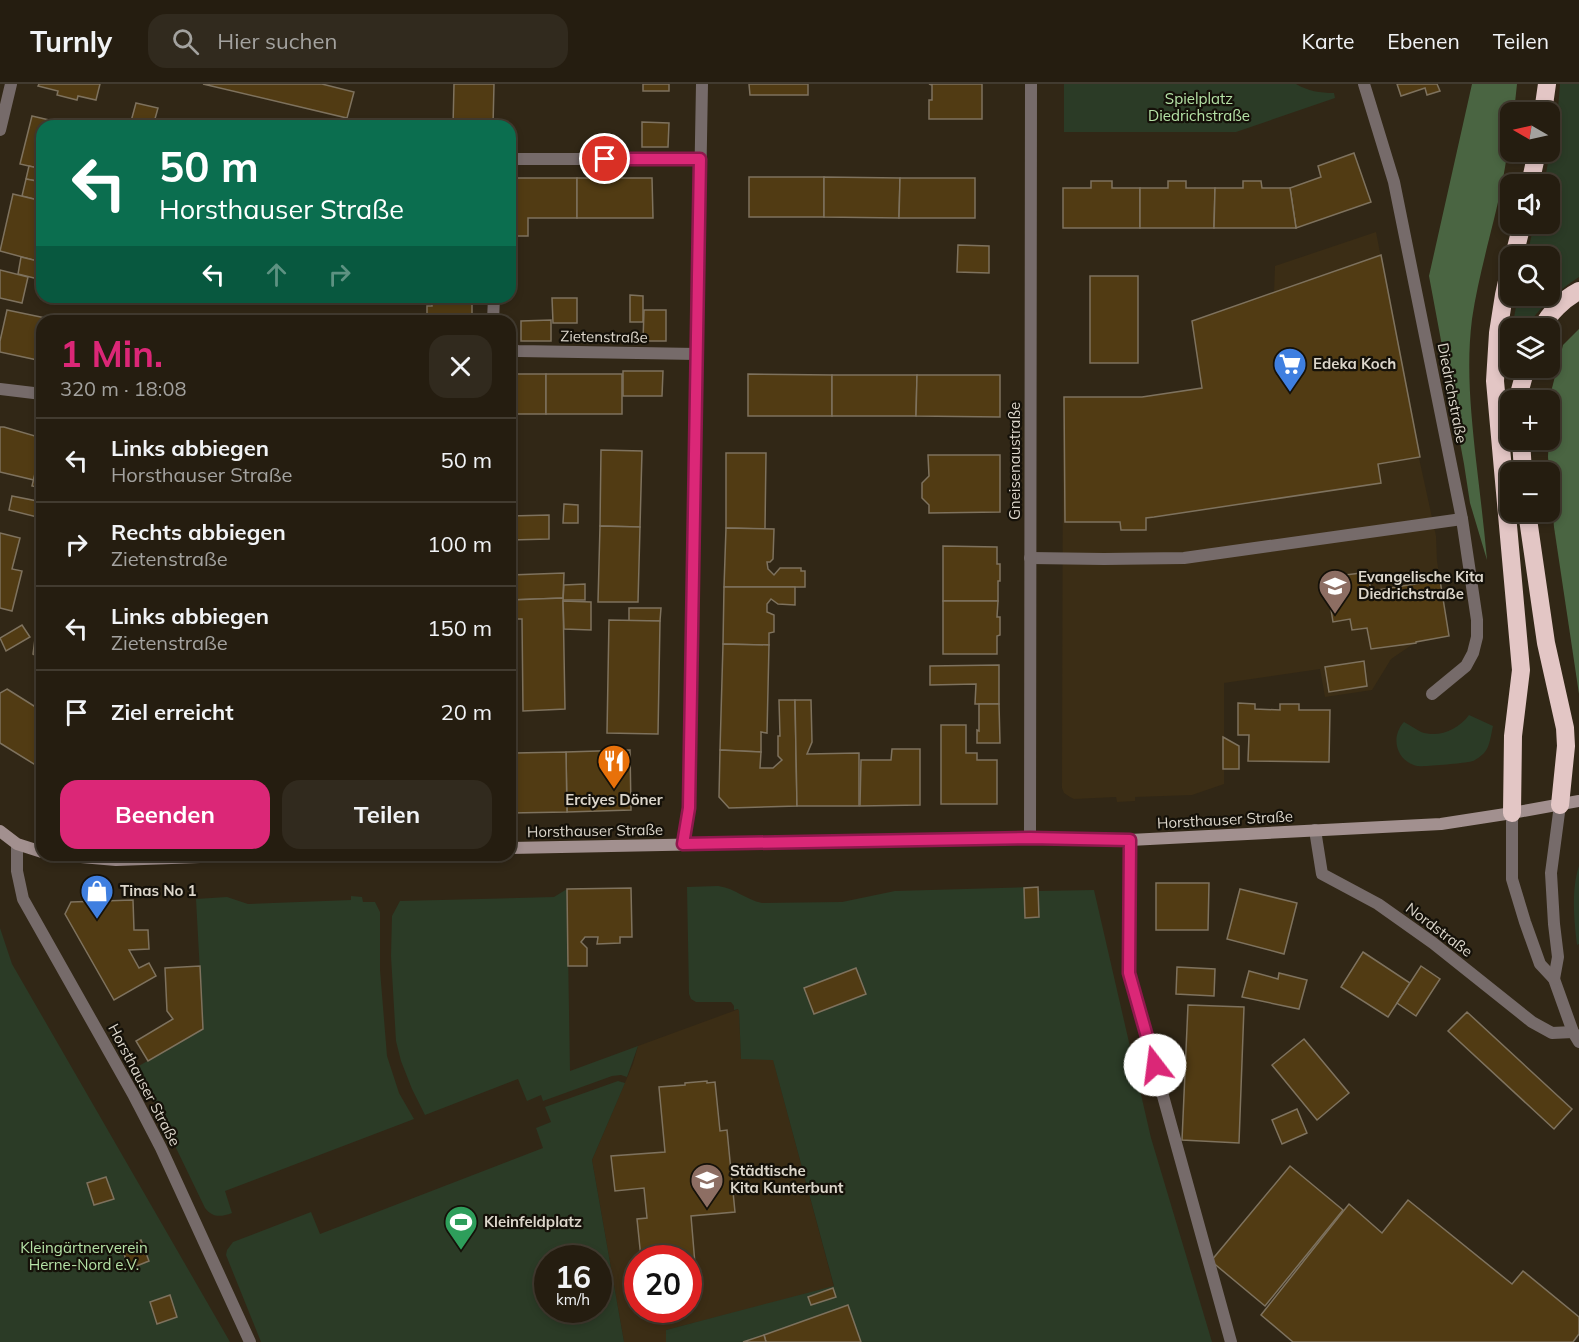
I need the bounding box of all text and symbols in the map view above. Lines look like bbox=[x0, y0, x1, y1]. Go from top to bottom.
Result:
search box bbox=[148, 14, 568, 68]
text: Turnly bbox=[30, 24, 112, 59]
icon: search bbox=[169, 25, 202, 58]
text: Hier suchen bbox=[217, 27, 337, 55]
text: Karte bbox=[1302, 28, 1354, 54]
text: Ebenen bbox=[1387, 28, 1460, 54]
text: Teilen bbox=[1493, 28, 1549, 54]
park label: Spielplatz Diedrichstraße bbox=[1148, 89, 1250, 125]
north arrow bbox=[1500, 102, 1560, 162]
map controls bbox=[1500, 102, 1560, 522]
pin bbox=[579, 133, 630, 184]
text: 50 m bbox=[159, 140, 259, 193]
icon: arrive bbox=[588, 142, 621, 175]
icon: left bbox=[60, 144, 138, 222]
button: sound bbox=[1500, 174, 1560, 234]
text: Horsthauser Straße bbox=[159, 192, 404, 226]
button: search bbox=[1500, 246, 1560, 306]
icon: left bbox=[197, 258, 230, 291]
icon: ahead bbox=[260, 258, 293, 291]
icon: right bbox=[323, 258, 356, 291]
button: layers bbox=[1500, 318, 1560, 378]
street label: Zietenstraße bbox=[560, 326, 648, 347]
text: 1 Min. bbox=[60, 331, 163, 376]
button: close bbox=[429, 335, 492, 398]
street label: Diedrichstraße bbox=[1433, 341, 1472, 445]
supermarket icon: Edeka Koch bbox=[1272, 346, 1308, 393]
place label: Edeka Koch bbox=[1313, 354, 1396, 373]
text: 320 m · 18:08 bbox=[60, 376, 186, 401]
button: + bbox=[1500, 390, 1560, 450]
street label: Gneisenaustraße bbox=[1005, 402, 1024, 520]
text: Links abbiegen bbox=[111, 434, 269, 462]
icon: left bbox=[60, 444, 93, 477]
text: 50 m bbox=[441, 446, 492, 474]
text: Horsthauser Straße bbox=[111, 462, 292, 487]
button: − bbox=[1500, 462, 1560, 522]
text: Rechts abbiegen bbox=[111, 518, 286, 546]
icon: right bbox=[60, 528, 93, 561]
text: 100 m bbox=[427, 530, 492, 558]
text: Zietenstraße bbox=[111, 546, 228, 571]
place label: Evangelische Kita Diedrichstraße bbox=[1358, 567, 1484, 603]
school or university icon: Evangelische Kita Diedrichstraße bbox=[1317, 568, 1353, 615]
text: Links abbiegen bbox=[111, 602, 269, 630]
icon: left bbox=[60, 612, 93, 645]
text: 150 m bbox=[427, 614, 492, 642]
text: Zietenstraße bbox=[111, 630, 228, 655]
icon: arrive bbox=[60, 696, 93, 729]
text: Ziel erreicht bbox=[111, 698, 234, 726]
text: 20 m bbox=[441, 698, 492, 726]
restaurant icon: Erciyes Döner bbox=[596, 743, 632, 790]
button: Beenden bbox=[60, 780, 270, 849]
button: Teilen bbox=[282, 780, 492, 849]
place label: Erciyes Döner bbox=[565, 790, 663, 809]
street label: Horsthauser Straße bbox=[1157, 806, 1293, 833]
street label: Horsthauser Straße bbox=[527, 820, 663, 841]
shop icon: Tinas No 1 bbox=[79, 873, 115, 920]
place label: Tinas No 1 bbox=[120, 881, 197, 900]
street label: Nordstraße bbox=[1402, 898, 1476, 961]
street label: Horsthauser Straße bbox=[104, 1020, 185, 1149]
position arrow bbox=[1123, 1033, 1187, 1097]
place label: Städtische Kita Kunterbunt bbox=[730, 1161, 844, 1197]
school or university icon: Städtische Kita Kunterbunt bbox=[689, 1162, 725, 1209]
sports icon: Kleinfeldplatz bbox=[443, 1204, 479, 1251]
place label: Kleinfeldplatz bbox=[484, 1212, 582, 1231]
park label: Kleingärtnerverein Herne-Nord e.V. bbox=[20, 1238, 148, 1274]
speed limit sign: 20 bbox=[624, 1245, 702, 1323]
text: 16 bbox=[555, 1258, 591, 1296]
text: km/h bbox=[556, 1290, 590, 1309]

